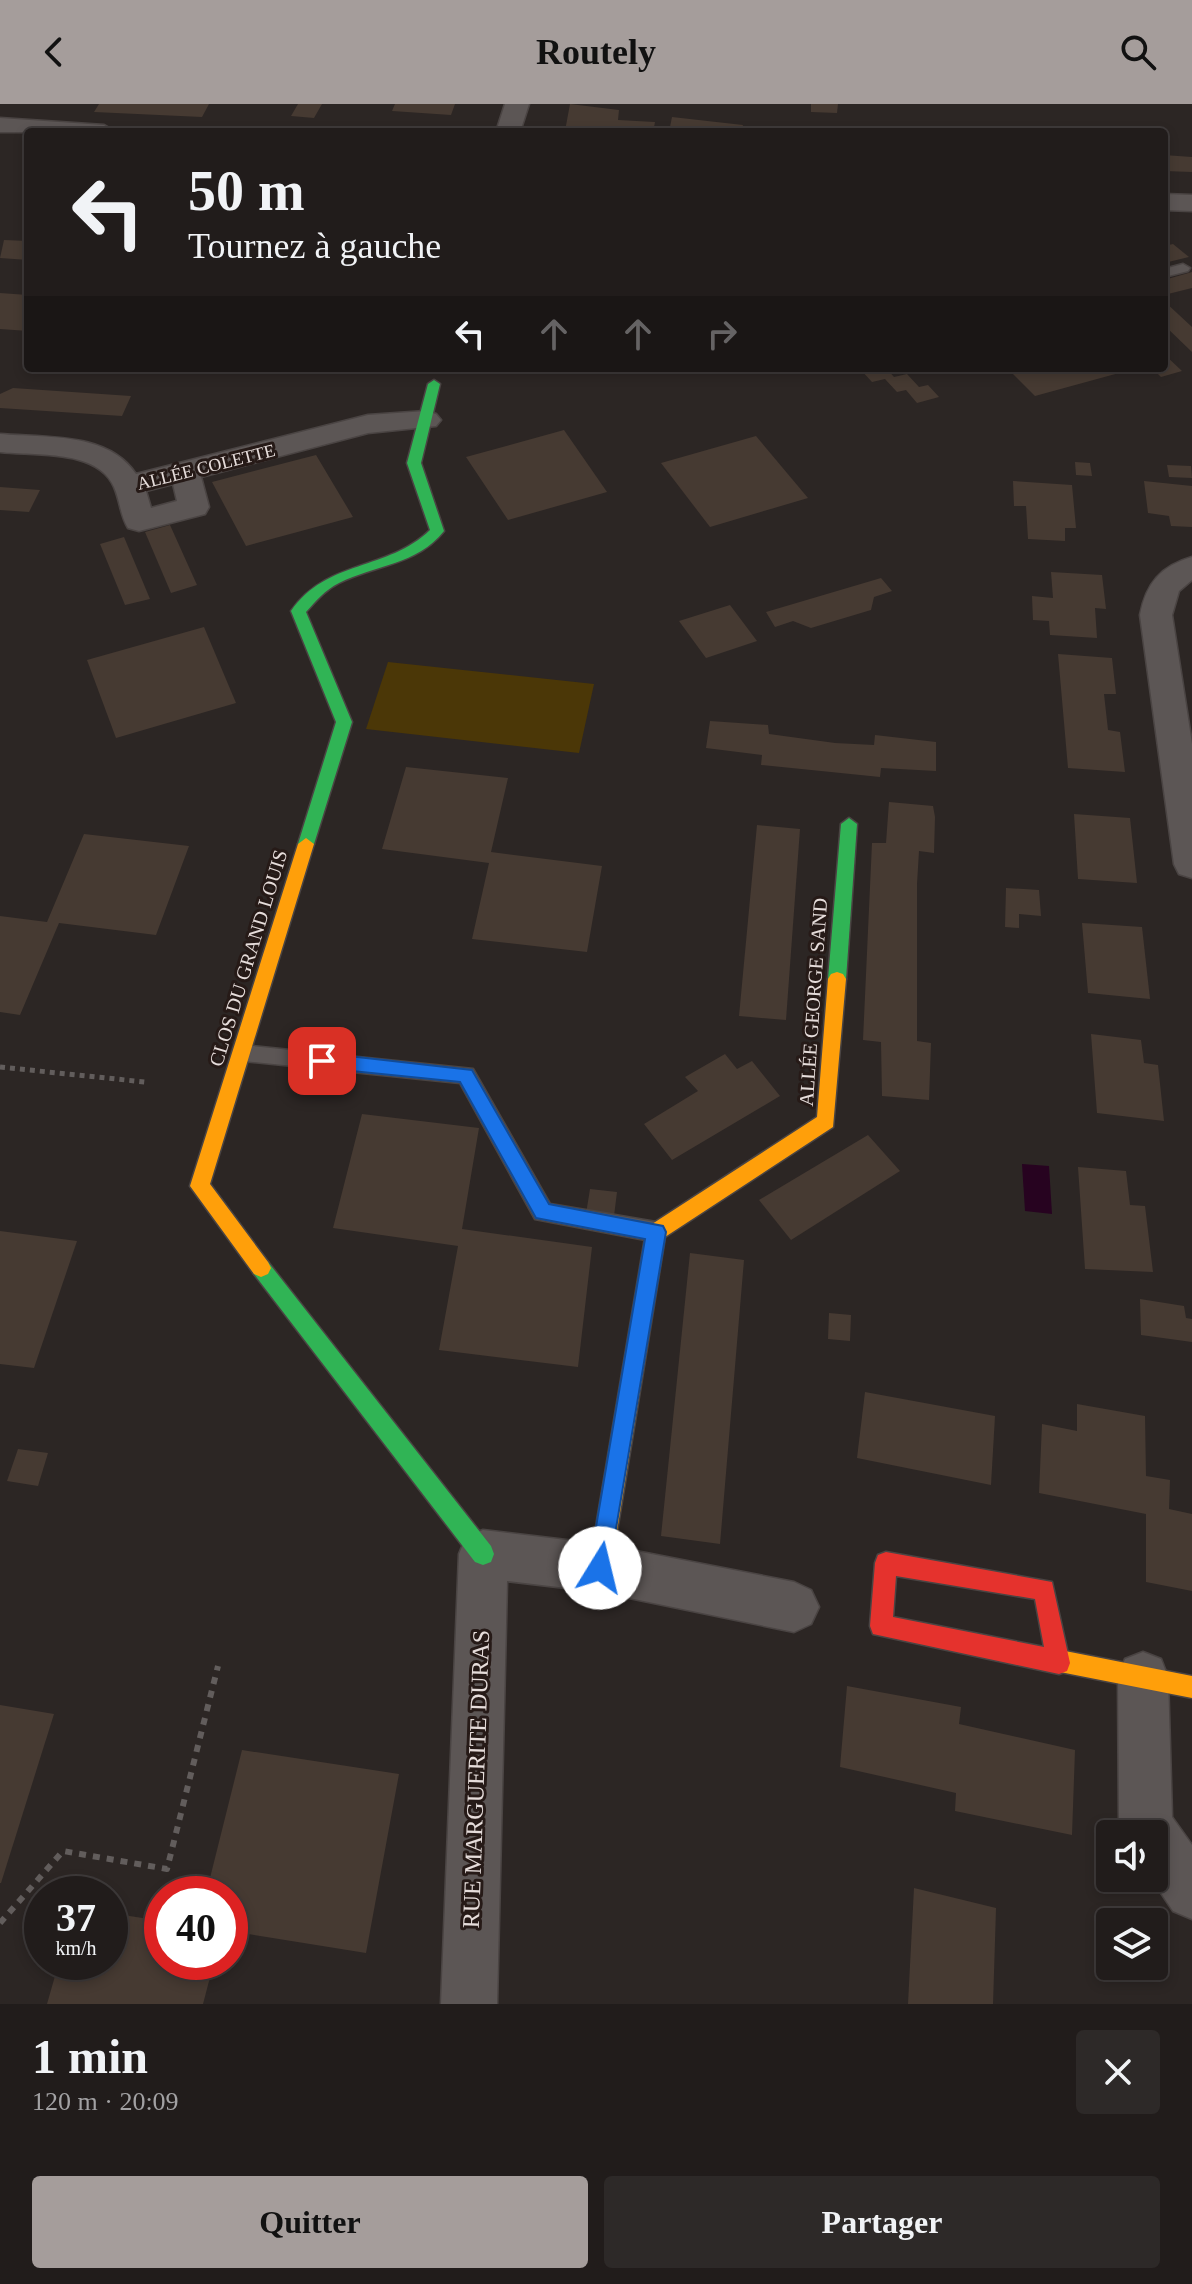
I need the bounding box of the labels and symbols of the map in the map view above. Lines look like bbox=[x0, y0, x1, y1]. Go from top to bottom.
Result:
street label: ALLÉE COLETTE bbox=[135, 439, 277, 494]
street label: CLOS DU GRAND LOUIS bbox=[205, 847, 291, 1069]
street label: ALLÉE GEORGE SAND bbox=[795, 897, 831, 1107]
pin bbox=[288, 1027, 356, 1095]
position arrow bbox=[558, 1526, 642, 1610]
street label: RUE MARGUERITE DURAS bbox=[458, 1629, 494, 1929]
speed limit sign: 40 bbox=[144, 1876, 248, 1980]

